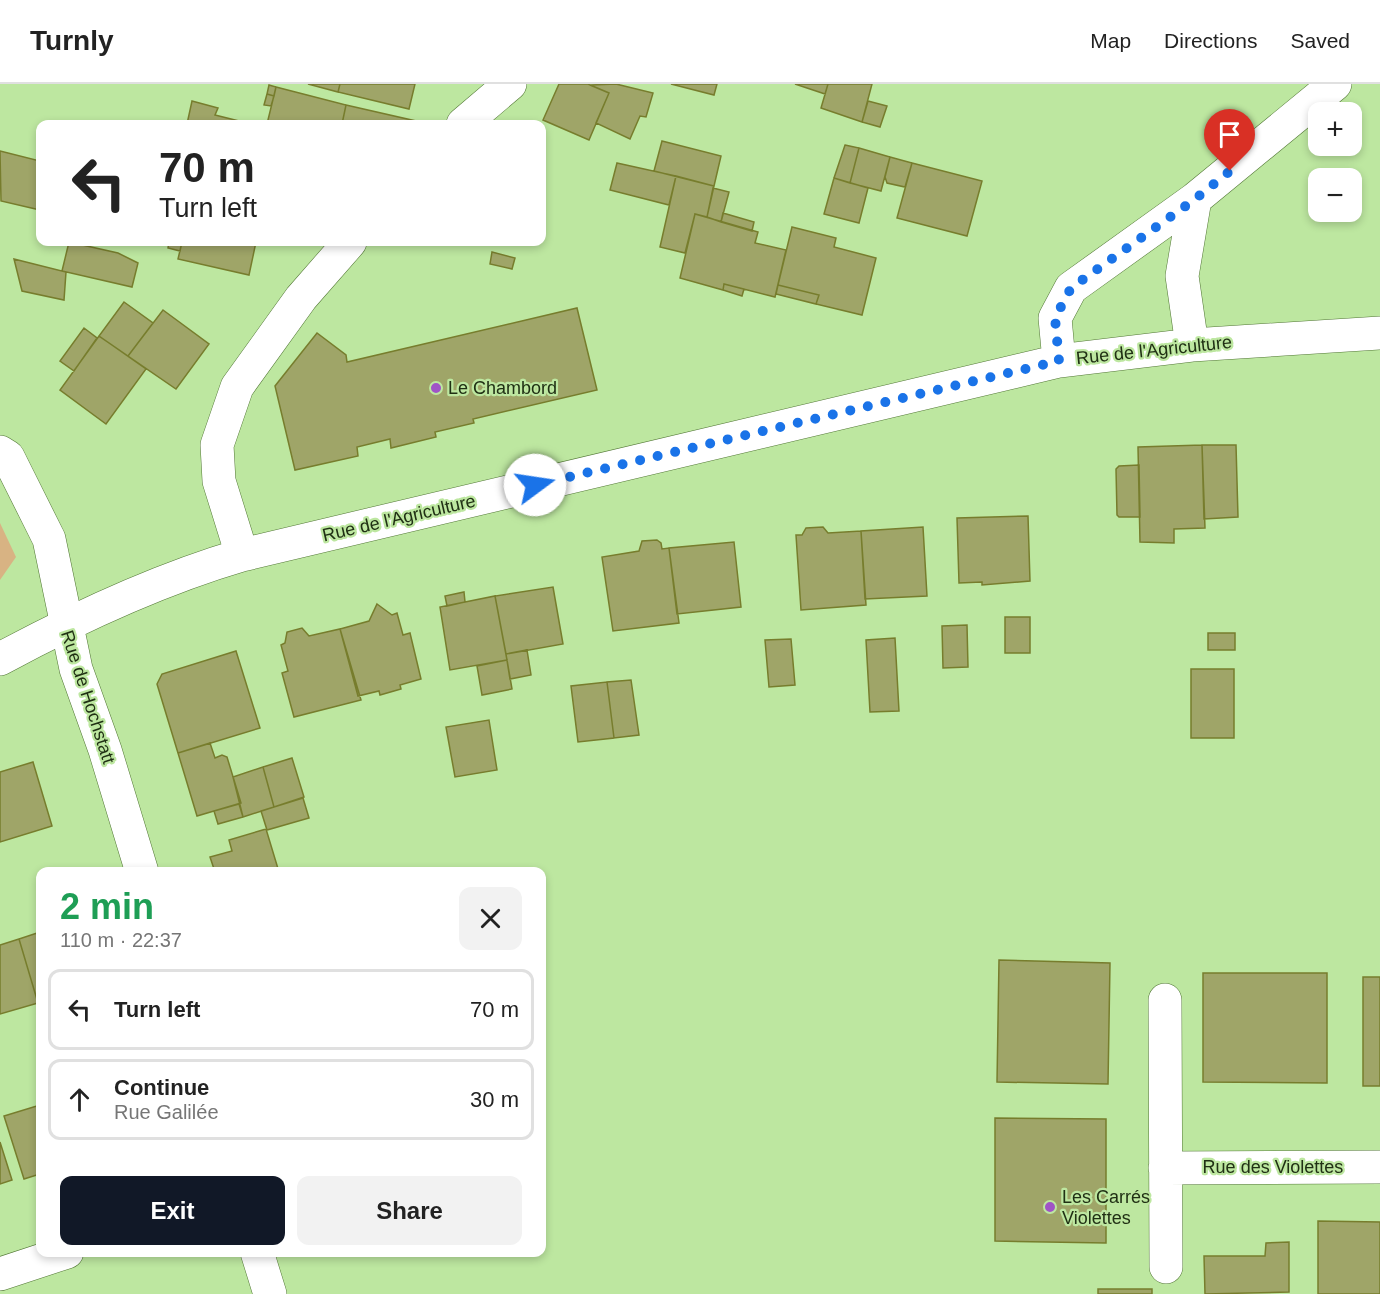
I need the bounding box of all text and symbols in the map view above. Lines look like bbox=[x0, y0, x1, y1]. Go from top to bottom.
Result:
text: Turnly bbox=[30, 25, 113, 56]
text: Map bbox=[1090, 29, 1131, 52]
text: Directions bbox=[1164, 29, 1257, 52]
text: Saved bbox=[1290, 29, 1350, 52]
map controls bbox=[1308, 102, 1362, 222]
button: + bbox=[1308, 102, 1362, 156]
pin bbox=[1204, 109, 1255, 171]
icon: arrive bbox=[1213, 118, 1246, 151]
icon: left bbox=[60, 144, 138, 222]
text: 70 m bbox=[159, 144, 255, 191]
button: − bbox=[1308, 168, 1362, 222]
text: Turn left bbox=[159, 193, 257, 223]
street label: Rue de l'Agriculture bbox=[1075, 332, 1233, 368]
place label: Le Chambord bbox=[448, 378, 557, 398]
marker: Le Chambord bbox=[429, 381, 443, 395]
position arrow bbox=[503, 453, 567, 517]
street label: Rue de l'Agriculture bbox=[320, 491, 478, 545]
street label: Rue de Hochstatt bbox=[57, 628, 119, 766]
text: 2 min bbox=[60, 886, 154, 927]
button: close bbox=[459, 887, 522, 950]
text: 110 m · 22:37 bbox=[60, 929, 182, 951]
icon: left bbox=[63, 993, 96, 1026]
text: Turn left bbox=[114, 997, 200, 1022]
text: 70 m bbox=[470, 997, 519, 1022]
text: Continue bbox=[114, 1075, 209, 1100]
icon: ahead bbox=[63, 1083, 96, 1116]
text: 30 m bbox=[470, 1087, 519, 1112]
text: Rue Galilée bbox=[114, 1101, 219, 1123]
street label: Rue des Violettes bbox=[1203, 1157, 1343, 1177]
button: Exit bbox=[60, 1176, 285, 1245]
button: Share bbox=[297, 1176, 522, 1245]
place label: Les Carrés Violettes bbox=[1062, 1187, 1150, 1228]
marker: Les Carrés Violettes bbox=[1043, 1200, 1057, 1214]

